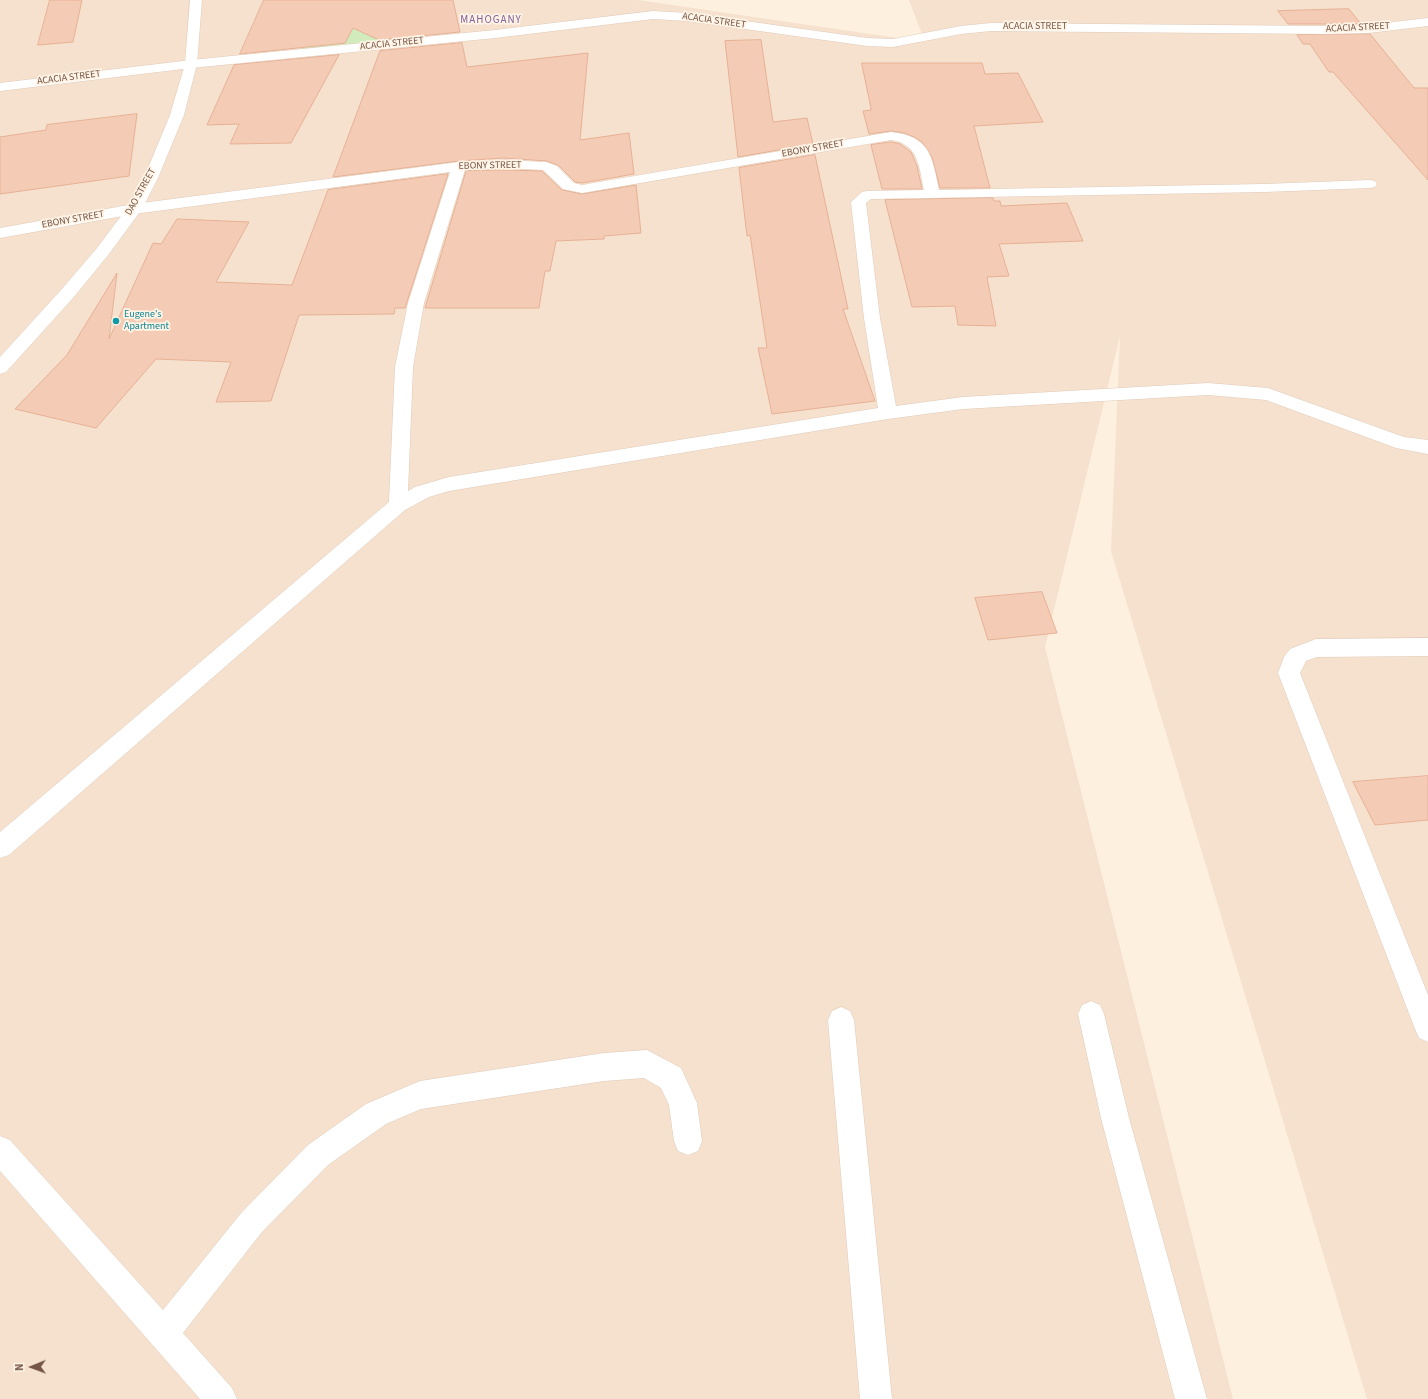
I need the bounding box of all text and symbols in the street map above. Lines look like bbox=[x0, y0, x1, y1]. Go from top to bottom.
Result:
street label: ACACIA STREET bbox=[681, 11, 747, 31]
district label: MAHOGANY bbox=[460, 14, 522, 28]
street label: ACACIA STREET bbox=[1326, 20, 1390, 36]
street label: ACACIA STREET bbox=[1003, 21, 1067, 33]
street label: ACACIA STREET bbox=[359, 35, 425, 53]
street label: ACACIA STREET bbox=[36, 68, 102, 88]
street label: EBONY STREET bbox=[781, 138, 845, 160]
street label: EBONY STREET bbox=[458, 159, 522, 173]
street label: DAO STREET bbox=[123, 166, 159, 218]
street label: EBONY STREET bbox=[41, 209, 105, 231]
place label: Eugene's Apartment bbox=[124, 309, 169, 332]
marker: Eugene's Apartment bbox=[111, 316, 121, 326]
north arrow bbox=[12, 1347, 52, 1387]
text: N bbox=[12, 1363, 27, 1371]

